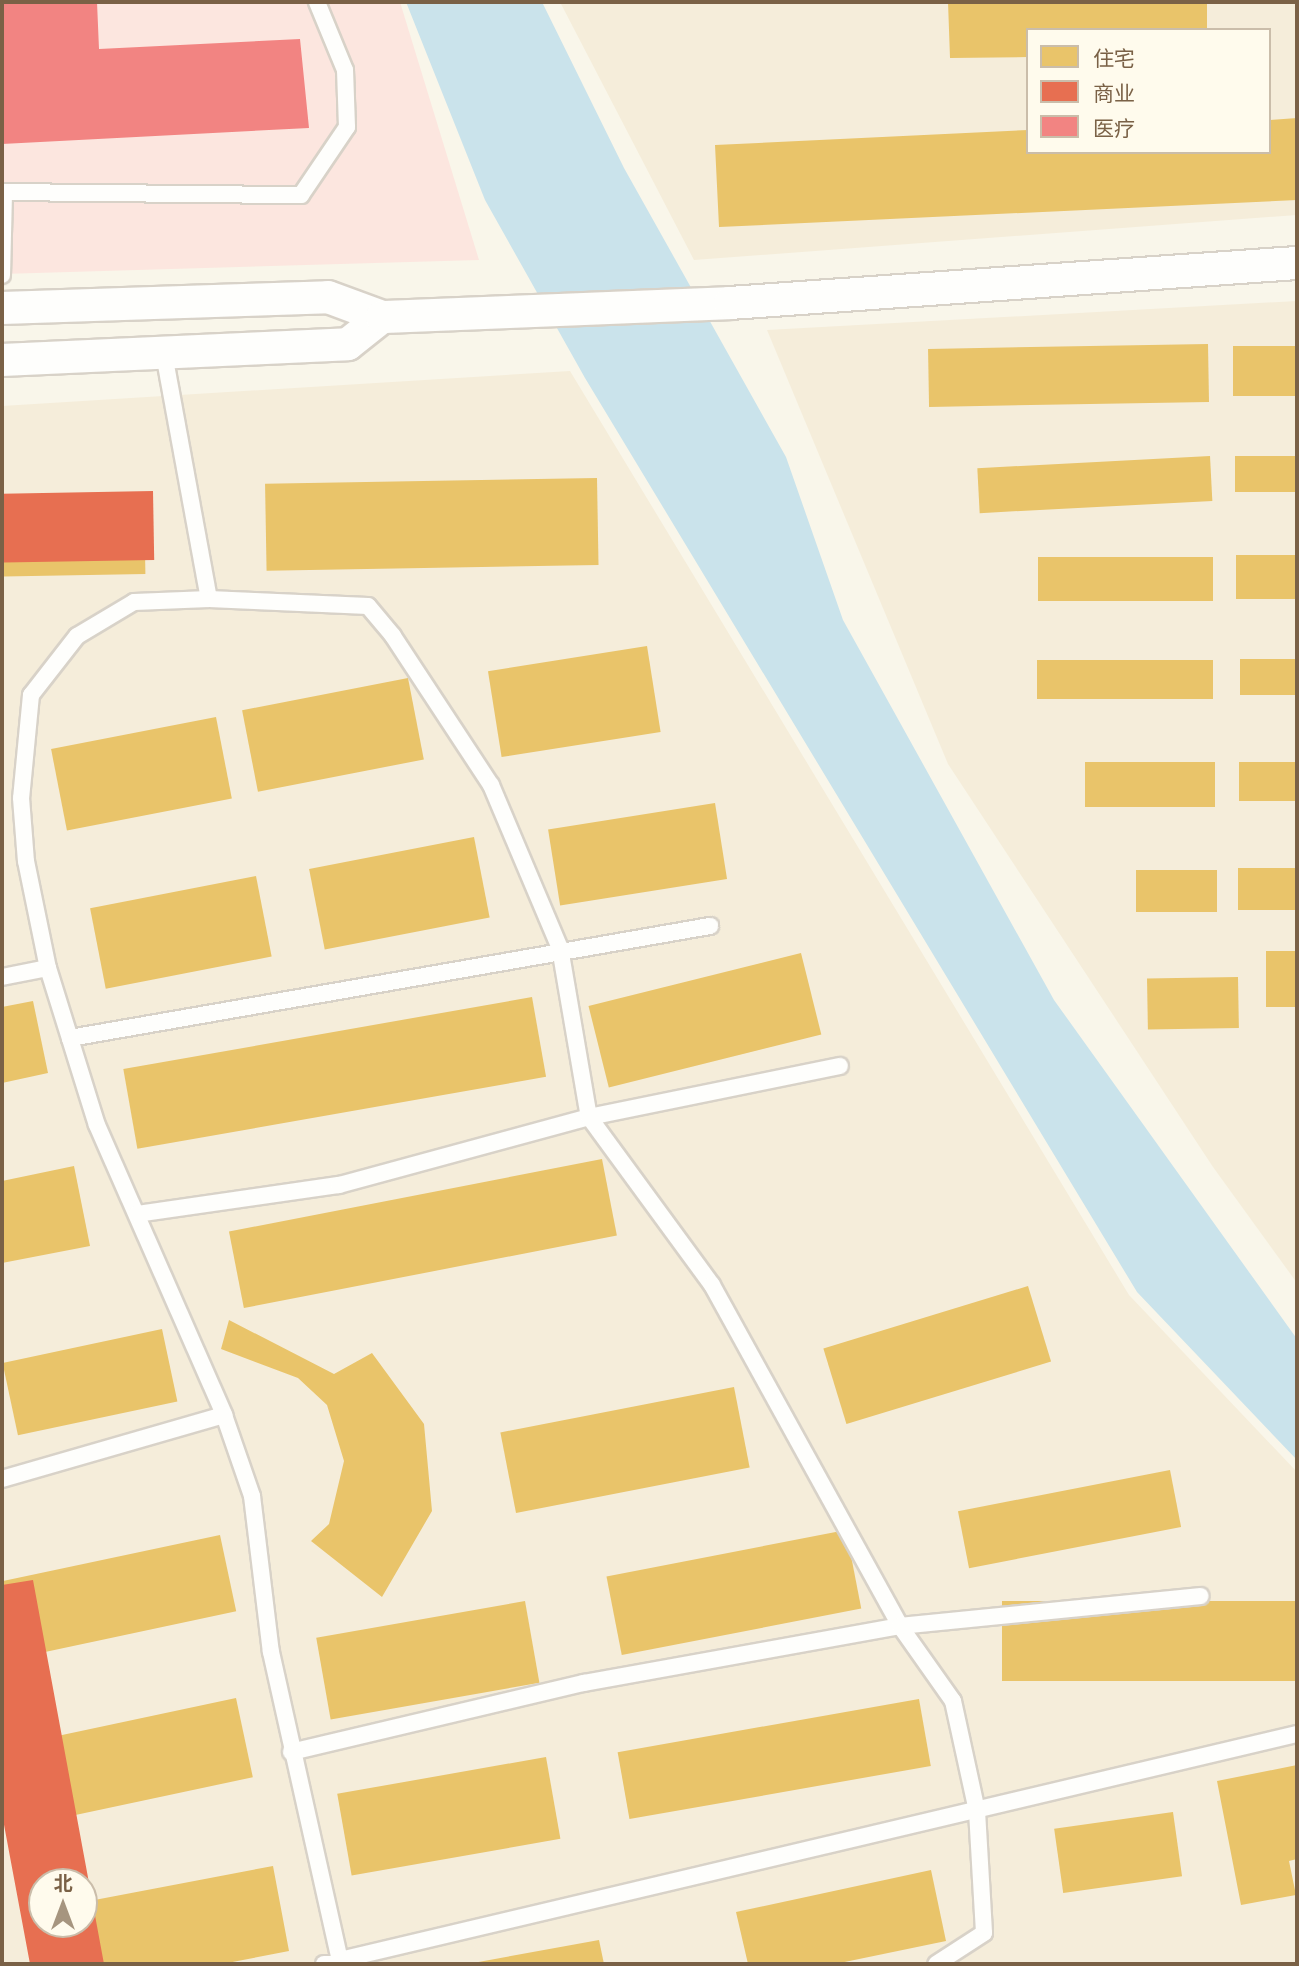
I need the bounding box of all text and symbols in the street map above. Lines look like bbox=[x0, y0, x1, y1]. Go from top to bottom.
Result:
legend bbox=[1026, 28, 1271, 154]
text: 住宅 bbox=[1093, 47, 1135, 70]
text: 商业 bbox=[1093, 82, 1135, 105]
text: 医疗 bbox=[1093, 117, 1135, 140]
north arrow bbox=[28, 1868, 98, 1938]
text: 北 bbox=[53, 1873, 73, 1894]

